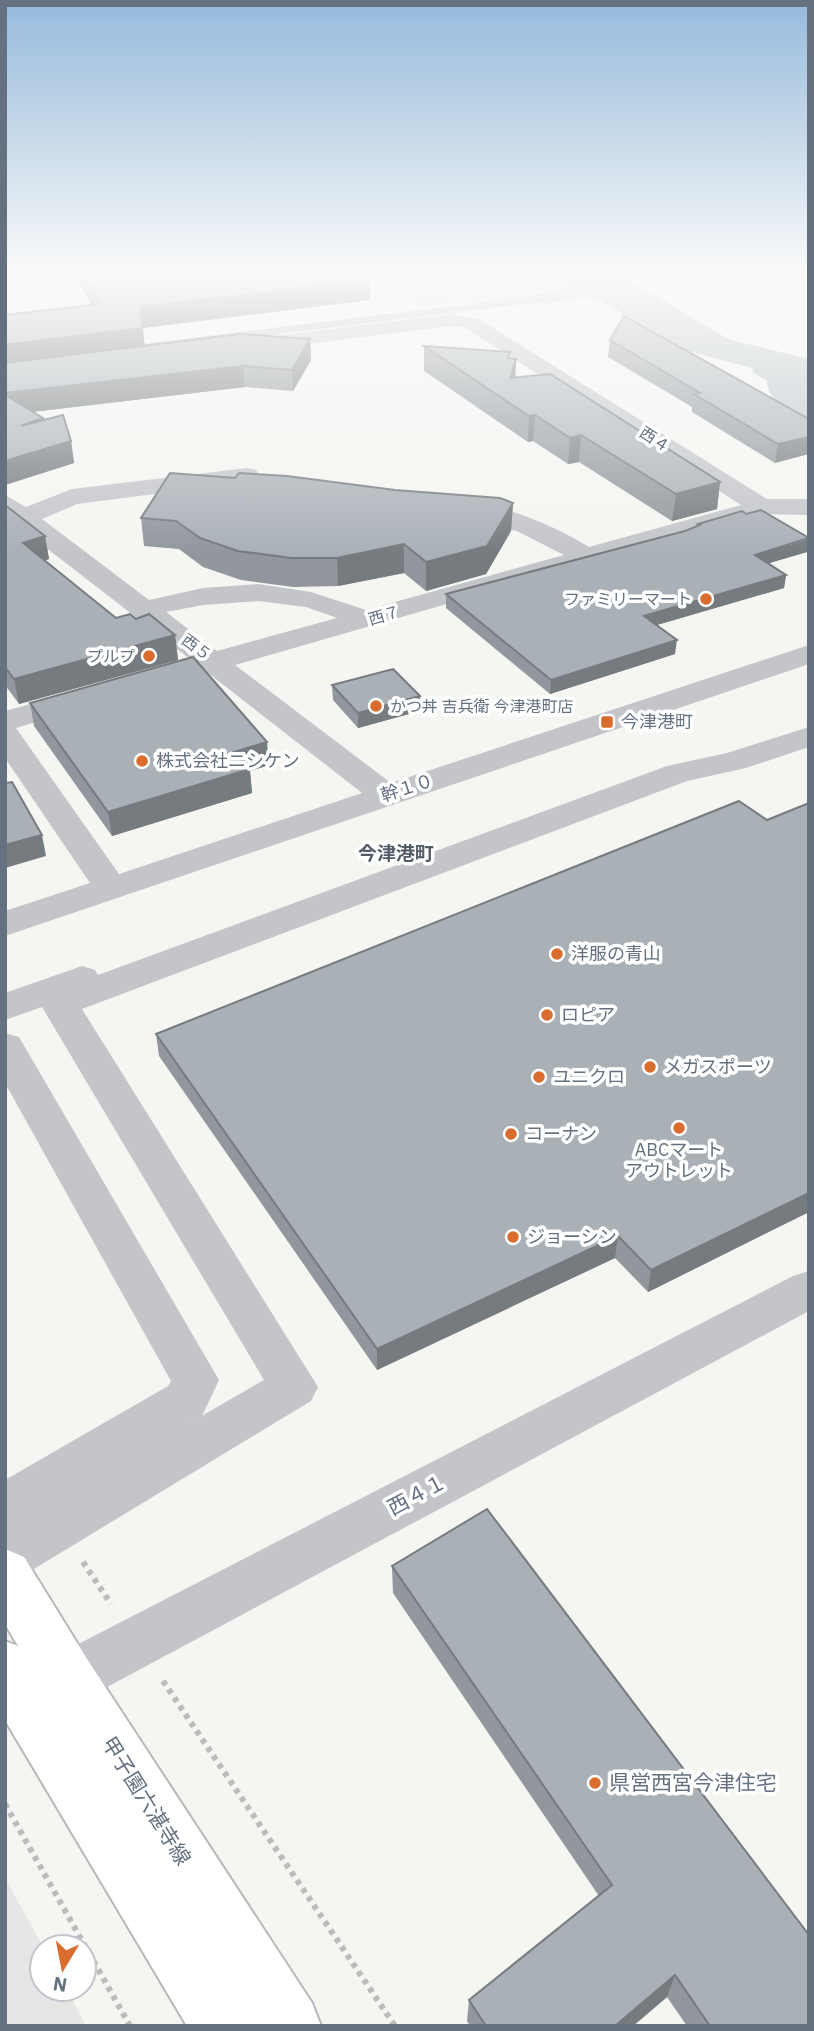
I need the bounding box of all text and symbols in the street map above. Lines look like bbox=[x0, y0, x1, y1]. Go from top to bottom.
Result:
street label: 西４ bbox=[636, 422, 674, 456]
place label: ファミリーマート bbox=[564, 589, 692, 609]
marker: ファミリーマート bbox=[698, 591, 714, 607]
street label: 西７ bbox=[366, 601, 402, 629]
street label: 西５ bbox=[178, 629, 216, 665]
place label: プルプ bbox=[87, 646, 135, 666]
marker: プルプ bbox=[141, 648, 157, 664]
place label: かつ丼 吉兵衛 今津港町店 bbox=[390, 696, 574, 716]
marker: かつ丼 吉兵衛 今津港町店 bbox=[368, 698, 384, 714]
place label: 今津港町 bbox=[621, 710, 693, 733]
marker: 今津港町 bbox=[599, 714, 615, 730]
place label: 株式会社ニシケン bbox=[156, 749, 299, 772]
marker: 株式会社ニシケン bbox=[134, 753, 150, 769]
street label: 幹１０ bbox=[378, 768, 436, 807]
district label: 今津港町 bbox=[358, 841, 434, 865]
place label: 洋服の青山 bbox=[571, 942, 661, 965]
marker: 洋服の青山 bbox=[549, 946, 565, 962]
place label: ロピア bbox=[561, 1003, 615, 1026]
marker: ロピア bbox=[539, 1007, 555, 1023]
place label: メガスポーツ bbox=[664, 1055, 772, 1078]
marker: メガスポーツ bbox=[642, 1059, 658, 1075]
place label: ユニクロ bbox=[553, 1065, 625, 1088]
marker: ユニクロ bbox=[531, 1069, 547, 1085]
marker: ABCマート アウトレット bbox=[671, 1120, 687, 1136]
place label: コーナン bbox=[525, 1122, 597, 1145]
marker: コーナン bbox=[503, 1126, 519, 1142]
place label: ABCマート アウトレット bbox=[625, 1138, 733, 1182]
place label: ジョーシン bbox=[527, 1225, 617, 1248]
marker: ジョーシン bbox=[505, 1229, 521, 1245]
street label: 西４１ bbox=[382, 1467, 451, 1521]
street label: 甲子園六湛寺線 bbox=[96, 1731, 198, 1870]
place label: 県営西宮今津住宅 bbox=[609, 1768, 777, 1796]
marker: 県営西宮今津住宅 bbox=[587, 1775, 603, 1791]
north arrow bbox=[28, 1933, 98, 2003]
text: N bbox=[51, 1972, 69, 1998]

